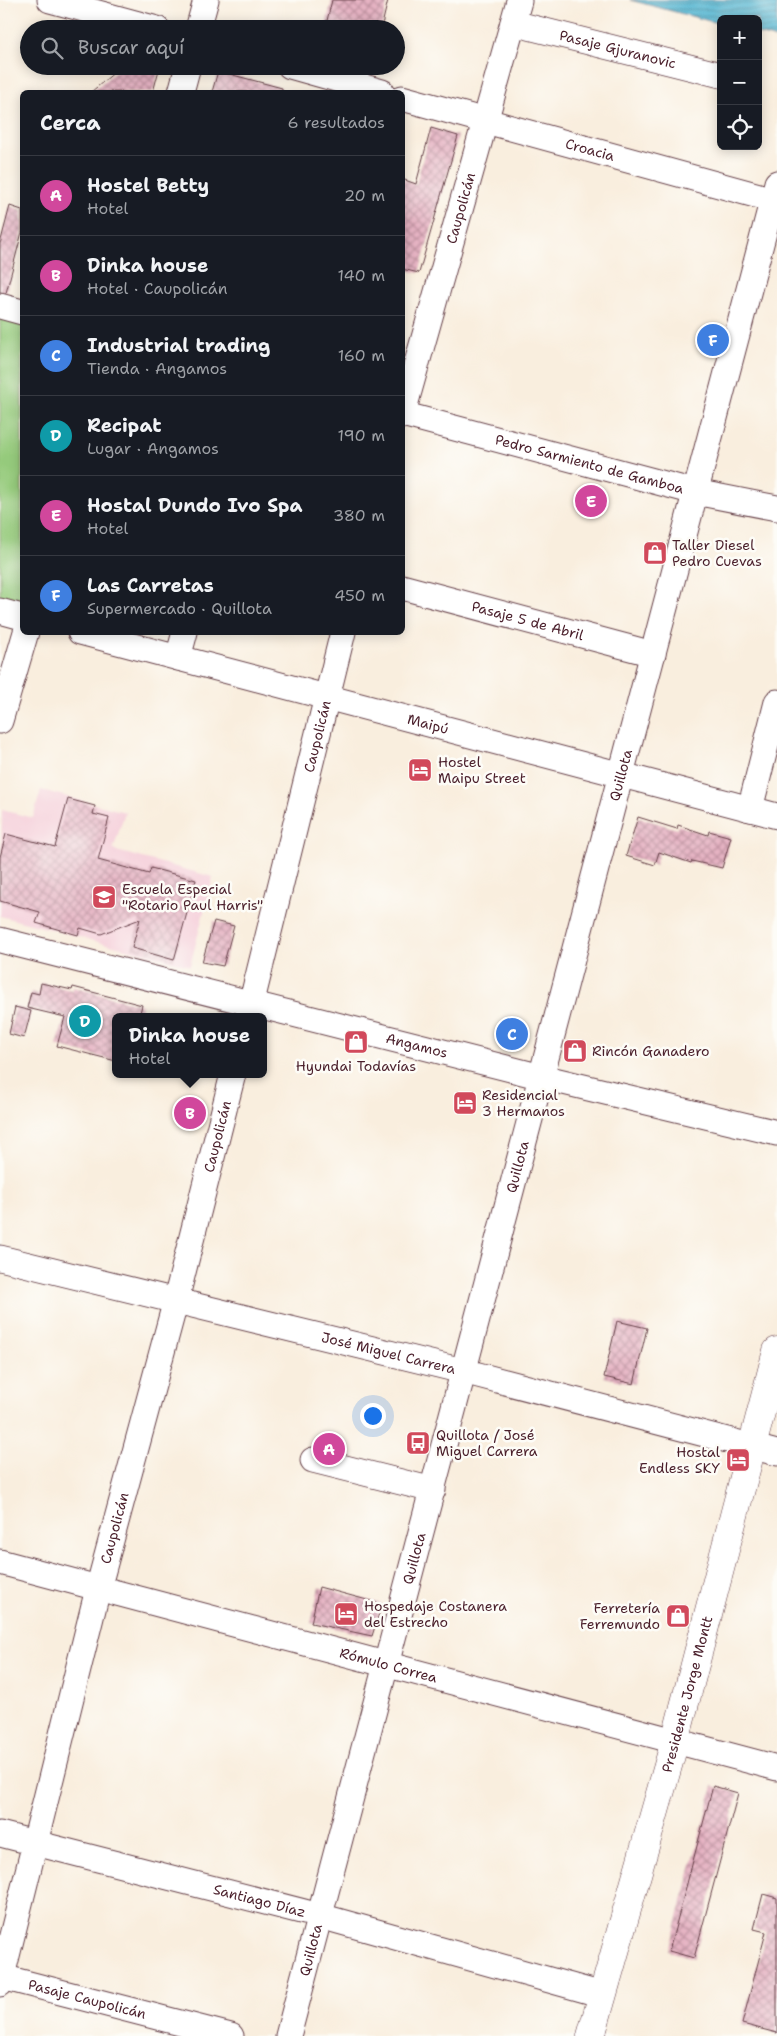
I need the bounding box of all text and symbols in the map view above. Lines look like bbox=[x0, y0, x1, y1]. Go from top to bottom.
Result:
map controls bbox=[717, 15, 762, 150]
button: + bbox=[717, 15, 762, 60]
search box bbox=[20, 20, 405, 75]
street label: Pasaje Gjuranovic bbox=[557, 26, 678, 72]
icon: search bbox=[38, 34, 66, 62]
text: Buscar aquí bbox=[78, 35, 184, 60]
button: − bbox=[717, 60, 762, 105]
button: locate bbox=[717, 105, 762, 150]
text: Cerca bbox=[40, 109, 101, 137]
text: 6 resultados bbox=[287, 112, 385, 133]
street label: Croacia bbox=[563, 134, 617, 165]
street label: Caupolicán bbox=[442, 170, 479, 246]
text: Hostel Betty bbox=[87, 173, 209, 198]
text: A bbox=[50, 185, 62, 206]
text: 20 m bbox=[344, 185, 385, 206]
text: Hotel bbox=[87, 198, 128, 219]
text: Dinka house bbox=[87, 253, 208, 278]
text: B bbox=[51, 265, 61, 286]
text: 140 m bbox=[338, 265, 385, 286]
text: Hotel · Caupolicán bbox=[87, 278, 228, 299]
pin: F bbox=[697, 321, 729, 359]
text: Industrial trading bbox=[87, 333, 270, 358]
text: C bbox=[51, 345, 61, 366]
text: 160 m bbox=[338, 345, 385, 366]
text: Tienda · Angamos bbox=[87, 358, 227, 379]
text: Recipat bbox=[87, 413, 161, 438]
text: D bbox=[50, 425, 62, 446]
text: 190 m bbox=[338, 425, 385, 446]
street label: Pedro Sarmiento de Gamboa bbox=[493, 430, 686, 498]
text: Lugar · Angamos bbox=[87, 438, 219, 459]
pin: E bbox=[575, 482, 607, 520]
text: Hostal Dundo Ivo Spa bbox=[87, 493, 303, 518]
text: E bbox=[51, 505, 61, 526]
text: 380 m bbox=[333, 505, 385, 526]
text: Hotel bbox=[87, 518, 128, 539]
place label: Taller Diesel Pedro Cuevas bbox=[672, 536, 762, 570]
shop icon: Taller Diesel Pedro Cuevas bbox=[642, 540, 668, 566]
text: Las Carretas bbox=[87, 573, 214, 598]
text: F bbox=[51, 585, 61, 606]
text: 450 m bbox=[334, 585, 385, 606]
street label: Pasaje 5 de Abril bbox=[470, 597, 586, 644]
text: Supermercado · Quillota bbox=[87, 598, 272, 619]
street label: Caupolicán bbox=[300, 698, 335, 774]
street label: Maipú bbox=[405, 710, 451, 738]
street label: Quillota bbox=[605, 747, 636, 803]
place label: Hostel Maipu Street bbox=[438, 753, 526, 787]
hotel icon: Hostel Maipu Street bbox=[407, 757, 433, 783]
place label: Escuela Especial "Rotario Paul Harris" bbox=[122, 880, 263, 914]
school or university icon: Escuela Especial "Rotario Paul Harris" bbox=[91, 884, 117, 910]
pin: D bbox=[69, 1002, 101, 1040]
popup bbox=[112, 1013, 267, 1078]
pin: C bbox=[496, 1015, 528, 1053]
text: Dinka house bbox=[129, 1023, 250, 1048]
shop icon: Hyundai Todavías bbox=[343, 1029, 369, 1055]
street label: Angamos bbox=[384, 1029, 450, 1062]
shop icon: Rincón Ganadero bbox=[562, 1038, 588, 1064]
place label: Rincón Ganadero bbox=[592, 1042, 710, 1060]
text: Hotel bbox=[129, 1048, 170, 1069]
place label: Hyundai Todavías bbox=[296, 1057, 416, 1075]
place label: Residencial 3 Hermanos bbox=[482, 1086, 565, 1120]
hotel icon: Residencial 3 Hermanos bbox=[452, 1090, 478, 1116]
pin: B bbox=[174, 1094, 206, 1132]
street label: Caupolicán bbox=[200, 1098, 235, 1174]
street label: Quillota bbox=[502, 1139, 533, 1195]
street label: José Miguel Carrera bbox=[320, 1328, 458, 1378]
your location bbox=[360, 1403, 386, 1429]
place label: Quillota / José Miguel Carrera bbox=[436, 1426, 538, 1460]
pin: A bbox=[313, 1430, 345, 1468]
bus stop icon: Quillota / José Miguel Carrera bbox=[405, 1430, 431, 1456]
place label: Hostal Endless SKY bbox=[639, 1443, 721, 1477]
hotel icon: Hostal Endless SKY bbox=[725, 1447, 751, 1473]
street label: Caupolicán bbox=[96, 1490, 133, 1566]
street label: Quillota bbox=[399, 1530, 430, 1586]
place label: Hospedaje Costanera del Estrecho bbox=[364, 1597, 507, 1631]
place label: Ferretería Ferremundo bbox=[580, 1599, 660, 1633]
hotel icon: Hospedaje Costanera del Estrecho bbox=[333, 1601, 359, 1627]
shop icon: Ferretería Ferremundo bbox=[665, 1603, 691, 1629]
street label: Presidente Jorge Montt bbox=[657, 1614, 716, 1775]
street label: Rómulo Correa bbox=[338, 1643, 440, 1687]
street label: Santiago Díaz bbox=[211, 1880, 308, 1921]
street label: Quillota bbox=[295, 1922, 326, 1978]
street label: Pasaje Caupolicán bbox=[26, 1975, 149, 2023]

